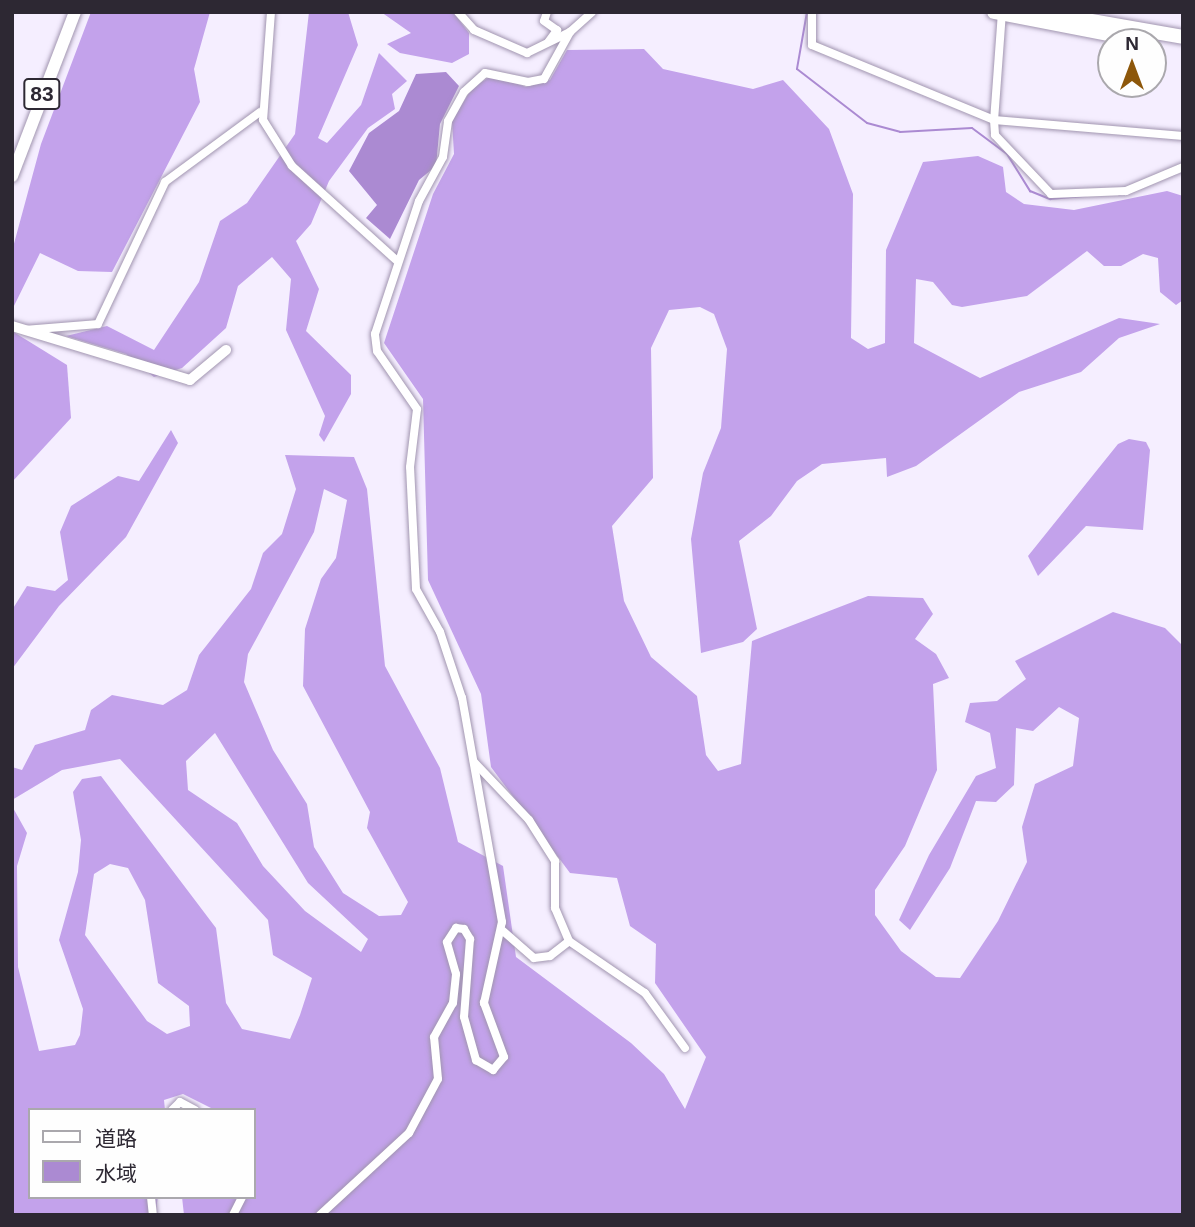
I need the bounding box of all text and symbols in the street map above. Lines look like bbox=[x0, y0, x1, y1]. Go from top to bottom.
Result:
north arrow bbox=[1097, 28, 1167, 98]
text: N bbox=[1125, 33, 1139, 54]
road number: 83 bbox=[23, 76, 61, 112]
legend bbox=[28, 1108, 256, 1199]
text: 道路 bbox=[95, 1127, 137, 1150]
text: 水域 bbox=[95, 1162, 137, 1185]

